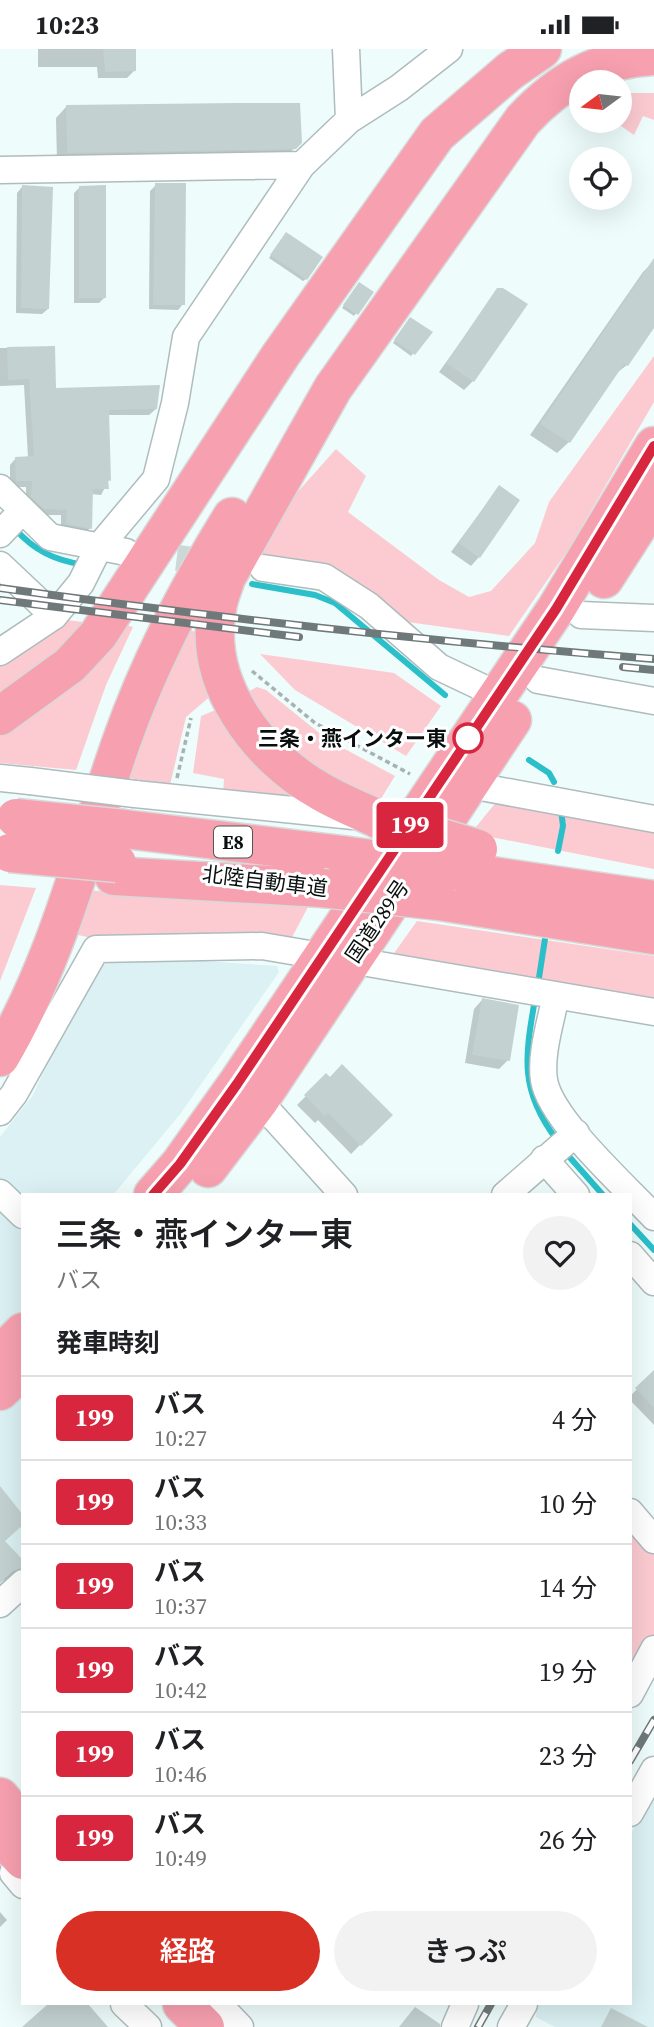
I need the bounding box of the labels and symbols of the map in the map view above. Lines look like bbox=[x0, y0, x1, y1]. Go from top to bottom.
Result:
north arrow bbox=[569, 70, 632, 133]
marker: 三条・燕インター東 bbox=[453, 723, 483, 753]
place label: 三条・燕インター東 bbox=[258, 724, 447, 753]
line badge: 199 bbox=[370, 802, 450, 848]
road number: E8 bbox=[214, 827, 252, 857]
street label: 北陸自動車道 bbox=[201, 859, 329, 903]
street label: 国道289号 bbox=[339, 874, 415, 968]

